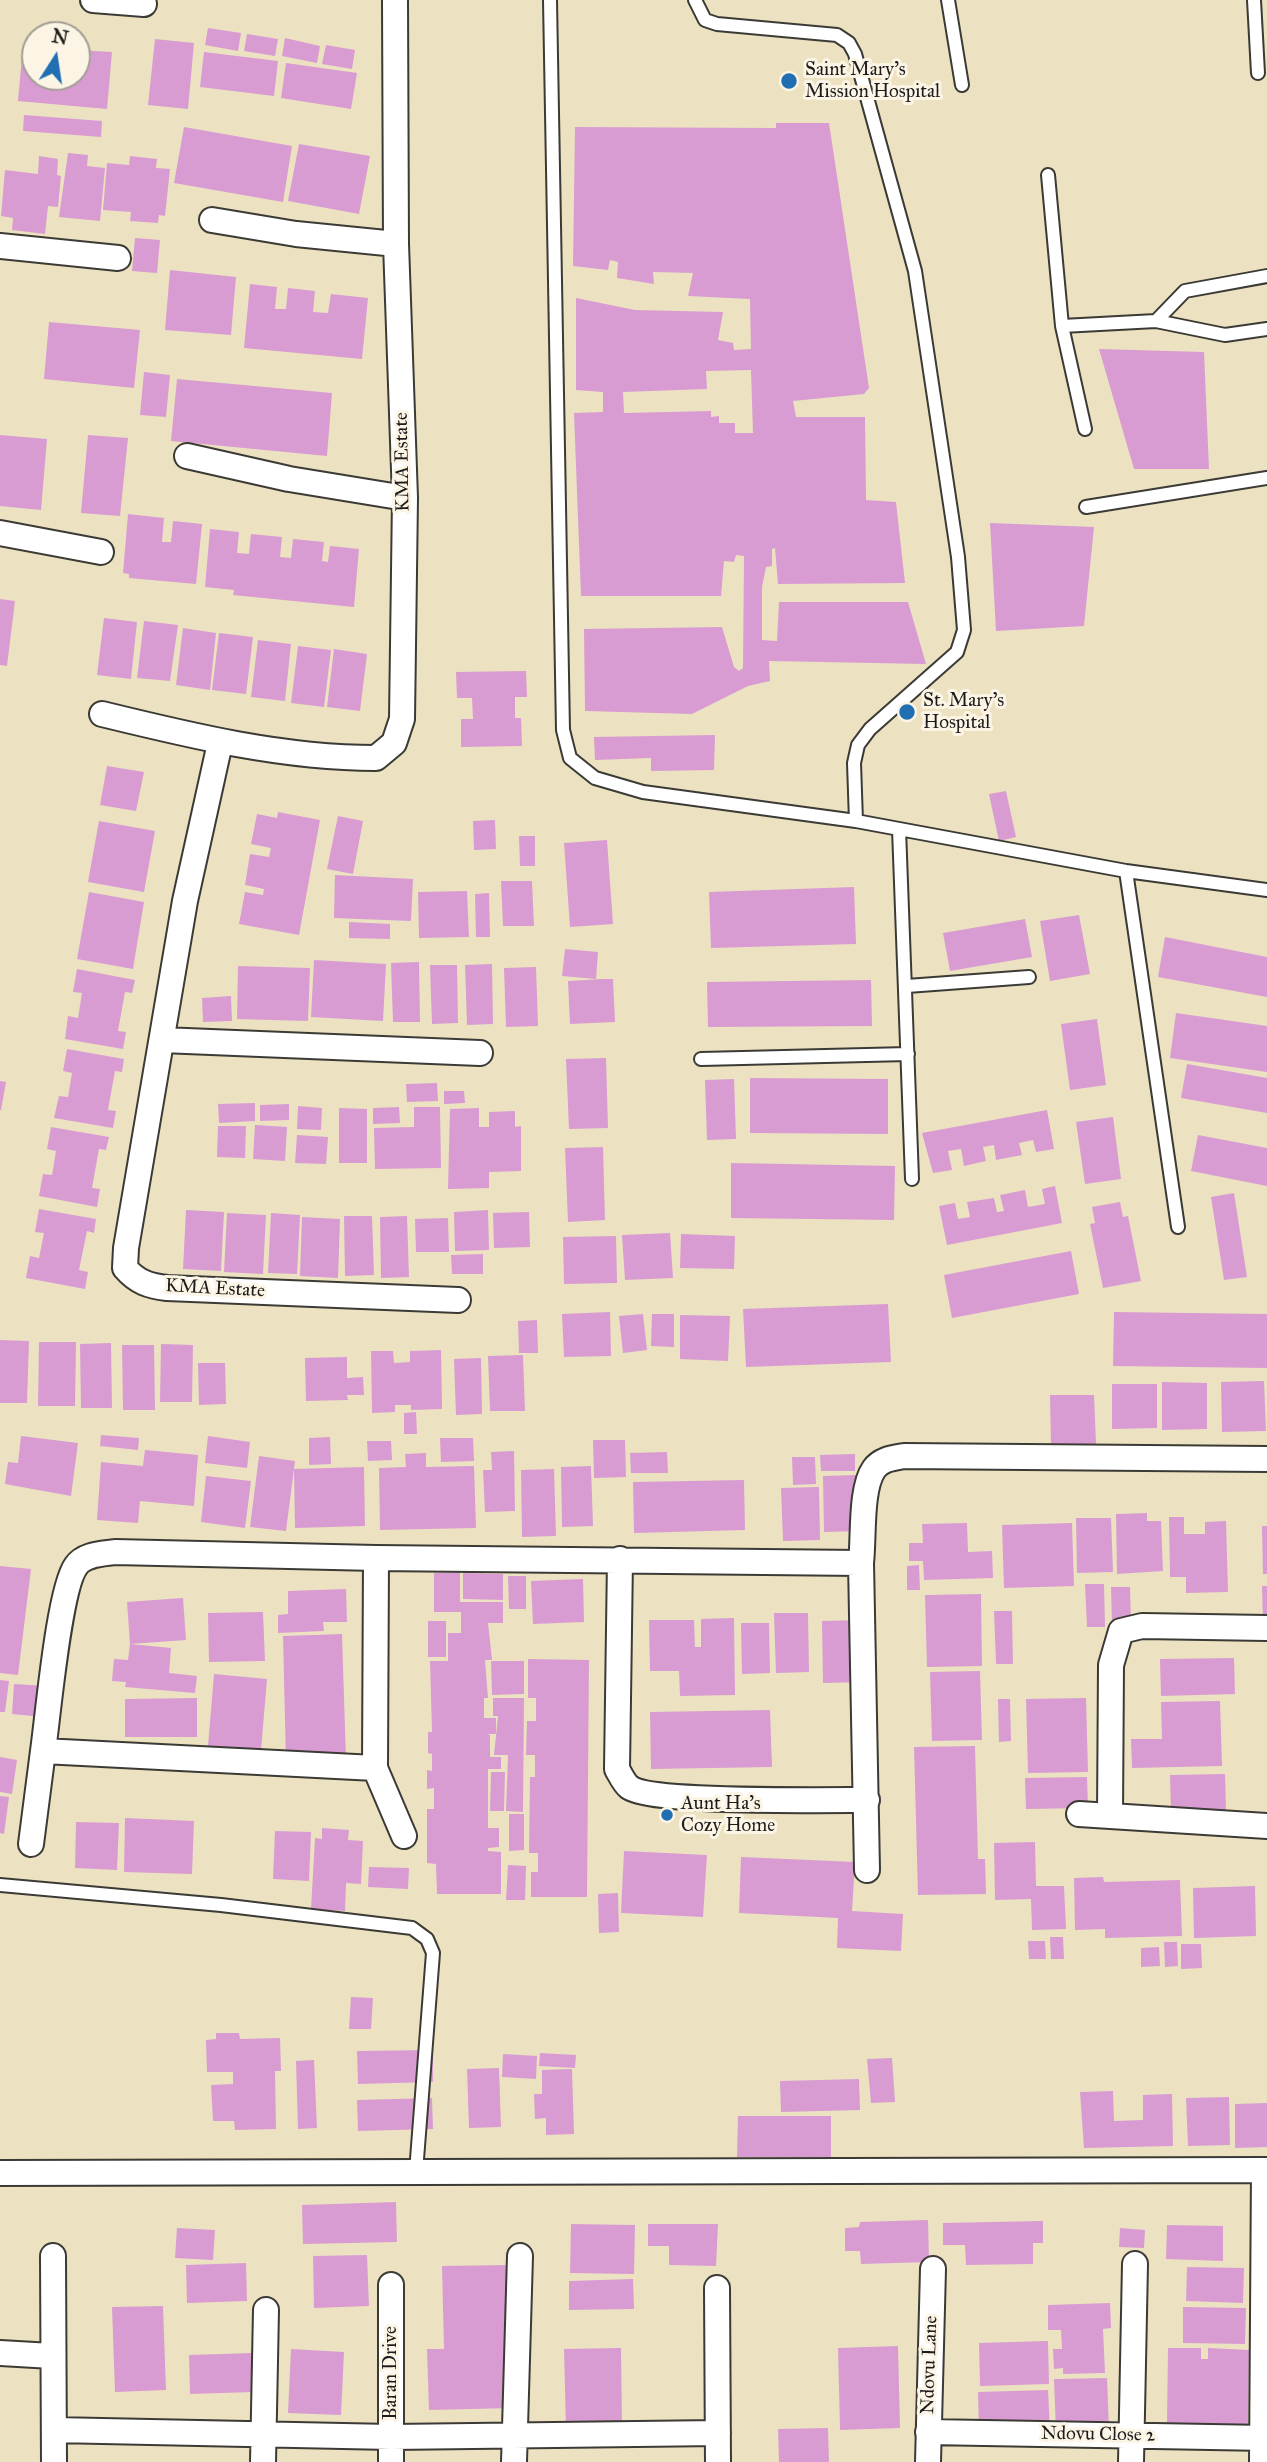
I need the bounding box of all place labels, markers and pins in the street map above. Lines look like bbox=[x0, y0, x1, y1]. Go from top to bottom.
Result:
place label: Saint Mary's Mission Hospital bbox=[805, 59, 940, 103]
marker: Saint Mary's Mission Hospital bbox=[779, 71, 799, 91]
place label: St. Mary's Hospital bbox=[923, 690, 1004, 734]
marker: St. Mary's Hospital bbox=[897, 702, 917, 722]
place label: Aunt Ha's Cozy Home bbox=[681, 1793, 775, 1837]
marker: Aunt Ha's Cozy Home bbox=[659, 1807, 675, 1823]

